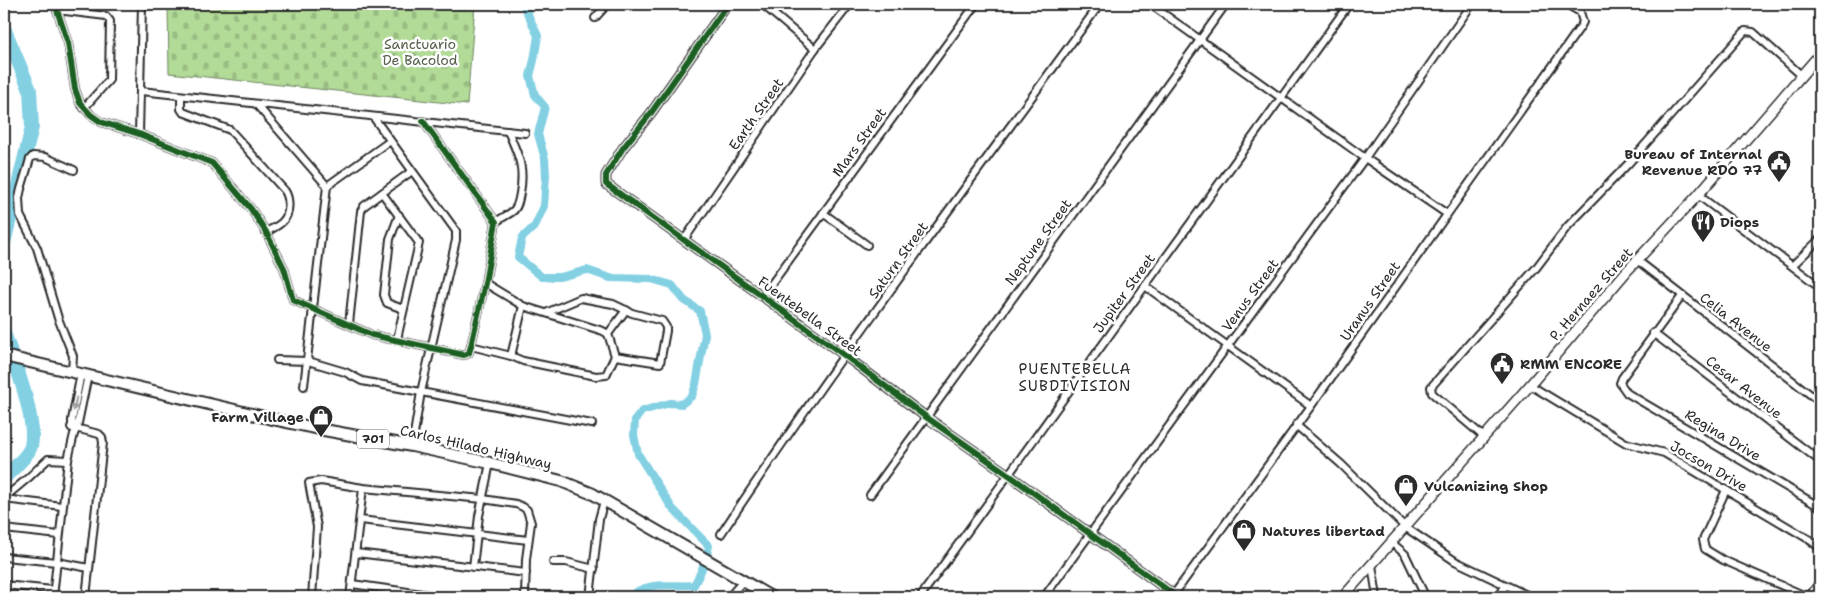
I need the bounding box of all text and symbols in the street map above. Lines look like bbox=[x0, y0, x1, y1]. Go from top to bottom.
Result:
park label: Sanctuario De Bacolod bbox=[382, 35, 458, 69]
street label: Earth Street bbox=[725, 75, 787, 153]
street label: Mars Street bbox=[828, 104, 890, 180]
place label: Bureau of Internal Revenue RDO 77 bbox=[1624, 145, 1762, 179]
public building icon: Bureau of Internal Revenue RDO 77 bbox=[1766, 149, 1792, 183]
street label: Neptune Street bbox=[1001, 195, 1075, 289]
restaurant icon: Diops bbox=[1690, 209, 1716, 243]
place label: Diops bbox=[1720, 213, 1759, 231]
street label: Saturn Street bbox=[864, 218, 932, 302]
street label: P. Hernaez Street bbox=[1546, 244, 1636, 344]
street label: Jupiter Street bbox=[1089, 250, 1159, 336]
street label: Venus Street bbox=[1218, 255, 1282, 335]
street label: Uranus Street bbox=[1336, 258, 1404, 344]
street label: Fuentebella Street bbox=[755, 272, 865, 360]
street label: Celia Avenue bbox=[1696, 288, 1776, 356]
public building icon: RMM ENCORE bbox=[1489, 351, 1515, 385]
street label: Cesar Avenue bbox=[1702, 352, 1786, 422]
place label: RMM ENCORE bbox=[1520, 355, 1622, 373]
district label: PUENTEBELLA SUBDIVISION bbox=[1019, 359, 1131, 396]
one-way arrow bbox=[70, 396, 78, 412]
shop icon: Farm Village bbox=[308, 404, 334, 438]
street label: Regina Drive bbox=[1682, 405, 1764, 465]
place label: Farm Village bbox=[211, 408, 304, 426]
street label: Carlos Hilado Highway bbox=[398, 421, 554, 473]
road number: 701 bbox=[357, 429, 389, 448]
street label: Jocson Drive bbox=[1667, 437, 1751, 495]
shop icon: Vulcanizing Shop bbox=[1393, 473, 1419, 507]
place label: Vulcanizing Shop bbox=[1424, 477, 1548, 495]
shop icon: Natures libertad bbox=[1231, 518, 1257, 552]
place label: Natures libertad bbox=[1262, 522, 1385, 540]

